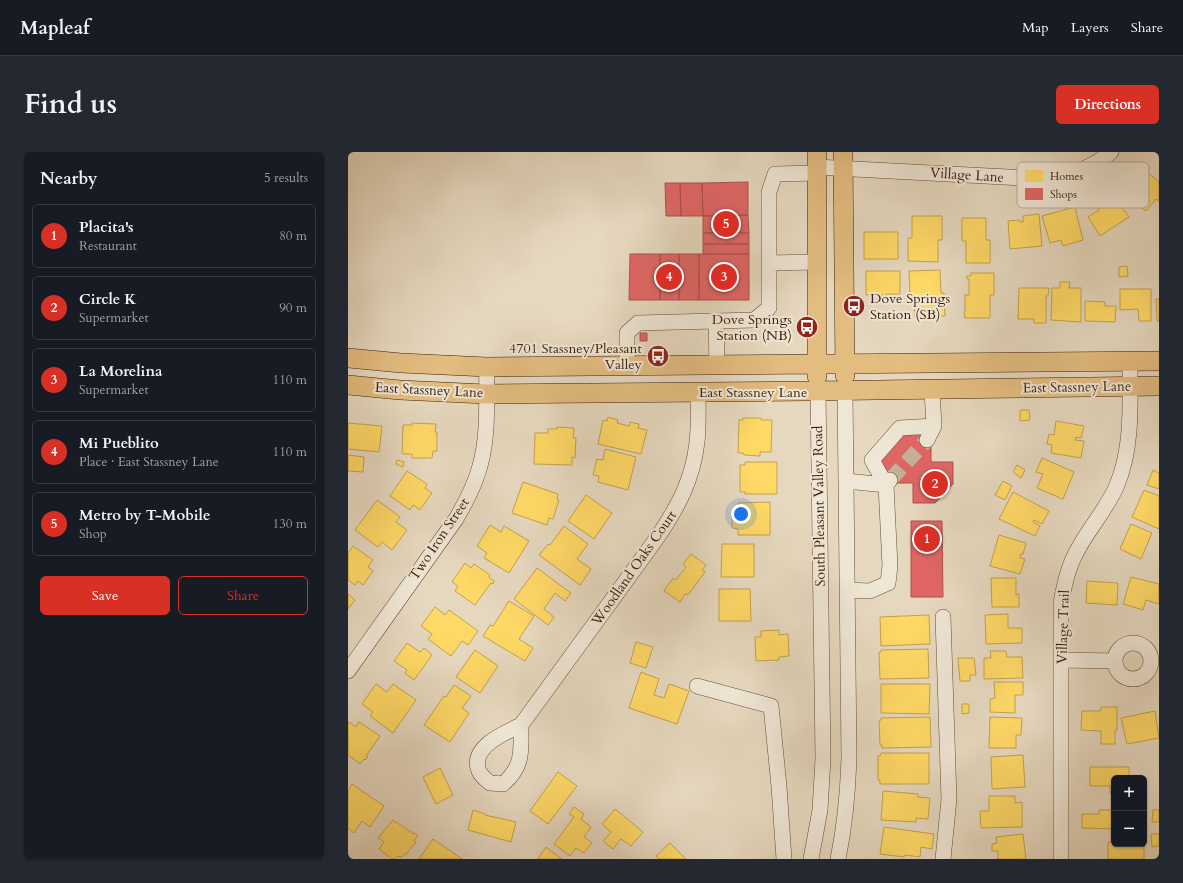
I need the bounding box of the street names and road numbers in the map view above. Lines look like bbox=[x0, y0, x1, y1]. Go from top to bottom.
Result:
street label: Village Lane bbox=[929, 163, 1005, 187]
street label: East Stassney Lane bbox=[1022, 377, 1132, 397]
street label: East Stassney Lane bbox=[374, 378, 484, 402]
street label: East Stassney Lane bbox=[699, 383, 807, 402]
street label: South Pleasant Valley Road bbox=[808, 425, 830, 587]
street label: Two Iron Street bbox=[404, 494, 474, 584]
street label: Woodland Oaks Court bbox=[587, 506, 681, 630]
street label: Village Trail bbox=[1052, 589, 1074, 664]

